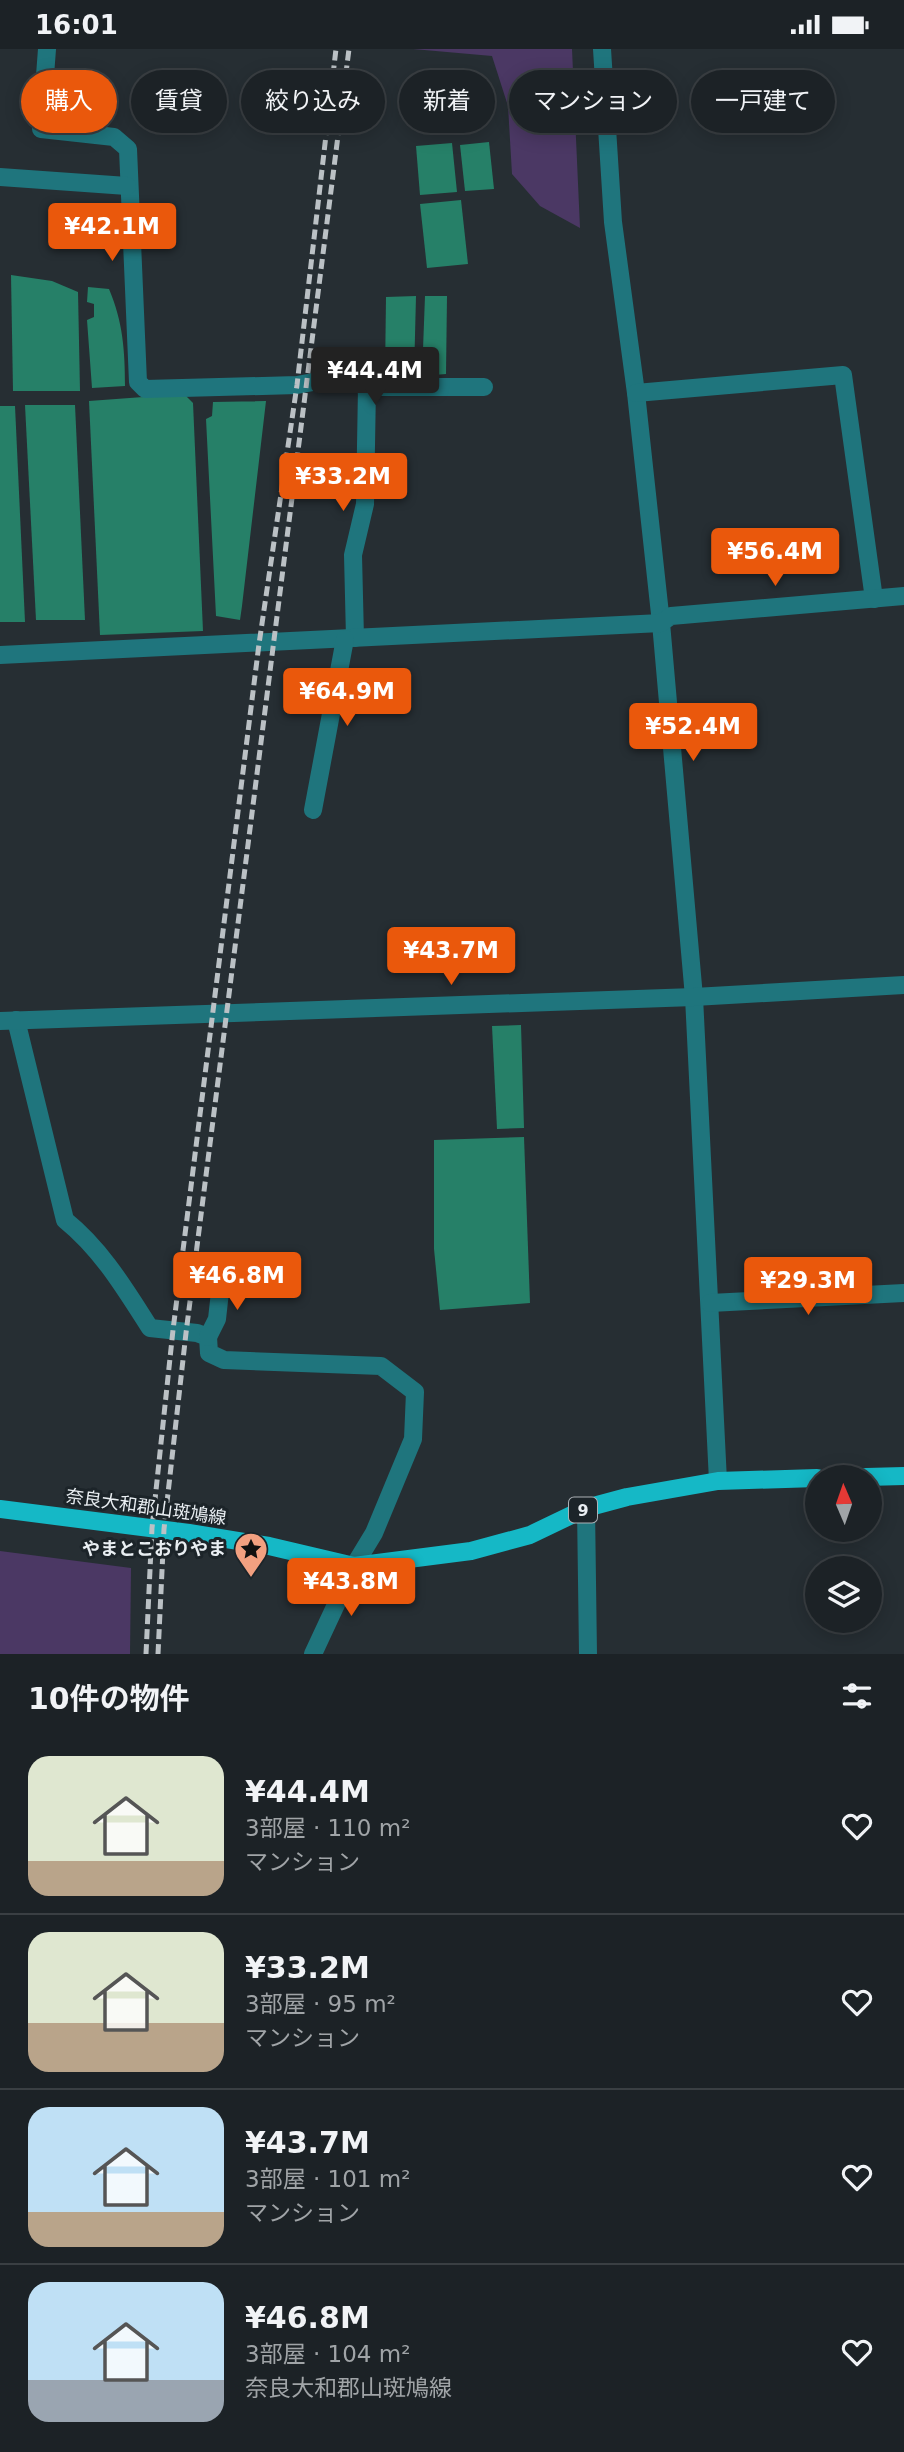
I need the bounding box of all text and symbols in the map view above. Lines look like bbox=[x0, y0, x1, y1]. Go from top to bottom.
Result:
text: 16:01 bbox=[35, 10, 118, 40]
chip: 購入 bbox=[21, 70, 117, 133]
chip: 賃貸 bbox=[131, 70, 227, 133]
chip: 絞り込み bbox=[241, 70, 385, 133]
chip: 新着 bbox=[399, 70, 495, 133]
chip: マンション bbox=[509, 70, 677, 133]
chip: 一戸建て bbox=[691, 70, 835, 133]
pin: ¥42.1M bbox=[55, 203, 169, 263]
text: ¥42.1M bbox=[64, 213, 160, 239]
pin: ¥44.4M bbox=[318, 347, 432, 407]
text: ¥44.4M bbox=[327, 357, 423, 383]
pin: ¥33.2M bbox=[286, 454, 400, 513]
text: ¥33.2M bbox=[295, 463, 391, 489]
pin: ¥56.4M bbox=[718, 529, 832, 588]
text: ¥56.4M bbox=[727, 538, 823, 564]
pin: ¥64.9M bbox=[290, 669, 404, 728]
text: ¥64.9M bbox=[299, 678, 395, 704]
pin: ¥52.4M bbox=[636, 703, 750, 763]
text: ¥52.4M bbox=[645, 713, 741, 739]
pin: ¥43.7M bbox=[394, 927, 508, 987]
text: ¥43.7M bbox=[403, 937, 499, 963]
pin: ¥46.8M bbox=[180, 1253, 294, 1312]
pin: ¥29.3M bbox=[751, 1257, 865, 1317]
text: ¥46.8M bbox=[189, 1262, 285, 1288]
text: ¥29.3M bbox=[760, 1267, 856, 1293]
north arrow bbox=[805, 1465, 882, 1542]
map controls bbox=[805, 1465, 882, 1633]
street label: 奈良大和郡山斑鳩線 bbox=[64, 1485, 228, 1528]
road number: 9 bbox=[569, 1497, 597, 1523]
place icon: やまとこおりやま bbox=[232, 1530, 270, 1579]
place label: やまとこおりやま bbox=[82, 1538, 226, 1559]
button: layers bbox=[805, 1556, 882, 1633]
pin: ¥43.8M bbox=[294, 1559, 408, 1618]
text: ¥43.8M bbox=[303, 1568, 399, 1594]
icon: filters bbox=[838, 1677, 876, 1715]
text: 10件の物件 bbox=[28, 1681, 190, 1716]
text: ¥44.4M bbox=[245, 1774, 370, 1809]
icon: home bbox=[84, 1784, 168, 1868]
icon: heart bbox=[838, 1807, 876, 1845]
text: 3部屋 · 110 m² bbox=[245, 1815, 410, 1841]
text: マンション bbox=[245, 1849, 360, 1875]
text: ¥33.2M bbox=[245, 1950, 370, 1985]
icon: home bbox=[84, 1960, 168, 2044]
icon: heart bbox=[838, 1983, 876, 2021]
text: 3部屋 · 95 m² bbox=[245, 1991, 396, 2017]
text: マンション bbox=[245, 2025, 360, 2051]
text: ¥43.7M bbox=[245, 2125, 370, 2160]
icon: home bbox=[84, 2135, 168, 2219]
icon: heart bbox=[838, 2158, 876, 2196]
text: 3部屋 · 101 m² bbox=[245, 2166, 410, 2192]
text: マンション bbox=[245, 2200, 360, 2226]
text: ¥46.8M bbox=[245, 2300, 370, 2335]
icon: home bbox=[84, 2310, 168, 2394]
icon: heart bbox=[838, 2333, 876, 2371]
text: 3部屋 · 104 m² bbox=[245, 2341, 410, 2367]
text: 奈良大和郡山斑鳩線 bbox=[245, 2375, 452, 2401]

